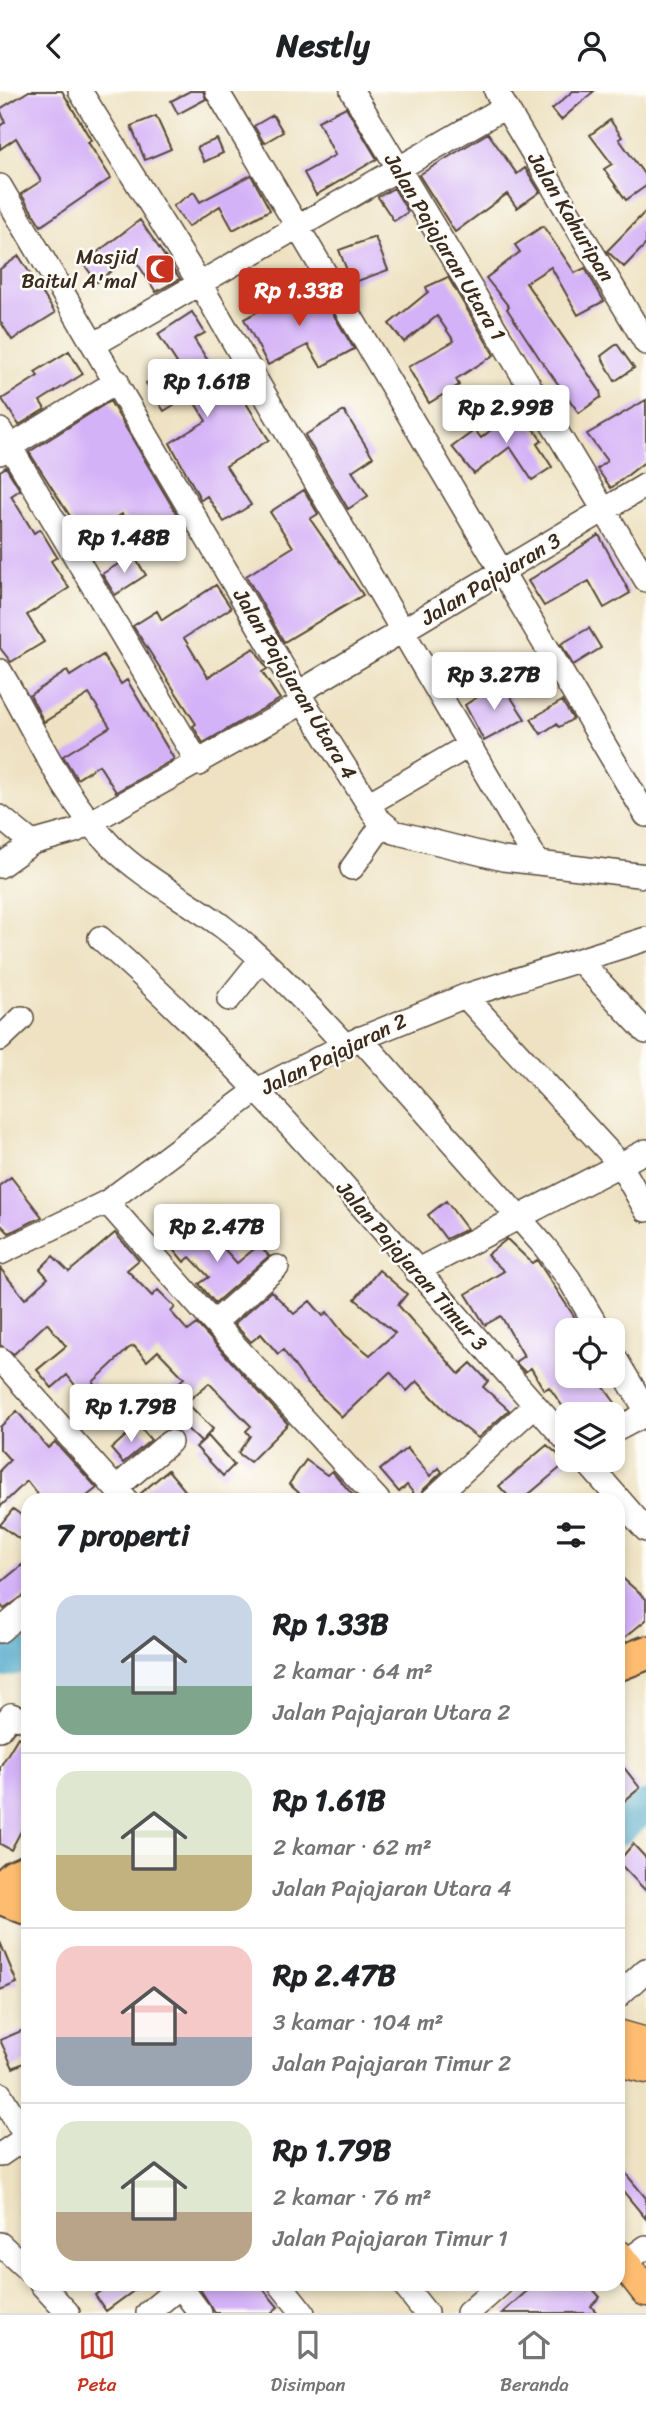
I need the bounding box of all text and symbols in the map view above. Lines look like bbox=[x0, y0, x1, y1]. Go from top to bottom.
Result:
text: Nestly bbox=[276, 17, 370, 74]
icon: back bbox=[35, 27, 73, 65]
icon: person bbox=[573, 27, 611, 65]
street label: Jalan Kahuripan bbox=[516, 143, 625, 290]
street label: Jalan Pajajaran Utara 1 bbox=[373, 145, 516, 348]
place label: Masjid Baitul A'mal bbox=[21, 238, 139, 300]
mosque icon: Masjid Baitul A'mal bbox=[143, 252, 177, 286]
pin: Rp 1.33B bbox=[227, 268, 371, 328]
text: Rp 1.33B bbox=[255, 270, 343, 311]
pin: Rp 1.61B bbox=[135, 359, 279, 419]
text: Rp 1.61B bbox=[164, 361, 250, 402]
pin: Rp 2.99B bbox=[434, 385, 578, 445]
text: Rp 2.99B bbox=[458, 387, 554, 428]
pin: Rp 1.48B bbox=[52, 515, 196, 575]
text: Rp 1.48B bbox=[78, 517, 170, 558]
street label: Jalan Pajajaran 3 bbox=[413, 522, 569, 637]
street label: Jalan Pajajaran Utara 4 bbox=[222, 580, 367, 787]
pin: Rp 3.27B bbox=[422, 653, 566, 712]
text: Rp 3.27B bbox=[448, 654, 540, 695]
street label: Jalan Pajajaran 2 bbox=[253, 1002, 414, 1106]
street label: Jalan Pajajaran Timur 3 bbox=[326, 1171, 498, 1361]
pin: Rp 2.47B bbox=[145, 1205, 289, 1264]
text: Rp 2.47B bbox=[170, 1206, 264, 1247]
map controls bbox=[555, 1318, 625, 1472]
button: locate bbox=[555, 1318, 625, 1388]
pin: Rp 1.79B bbox=[59, 1385, 203, 1444]
text: Rp 1.79B bbox=[86, 1386, 176, 1427]
button: layers bbox=[555, 1402, 625, 1472]
text: 7 properti bbox=[56, 1508, 189, 1562]
icon: filters bbox=[552, 1516, 590, 1554]
text: Rp 1.33B bbox=[273, 1597, 389, 1651]
icon: home bbox=[112, 1623, 196, 1707]
text: 2 kamar · 64 m² bbox=[273, 1651, 433, 1692]
text: Jalan Pajajaran Utara 2 bbox=[273, 1692, 511, 1733]
text: Rp 1.61B bbox=[273, 1773, 386, 1827]
icon: home bbox=[112, 1799, 196, 1883]
text: 2 kamar · 62 m² bbox=[273, 1827, 432, 1868]
text: Jalan Pajajaran Utara 4 bbox=[273, 1868, 512, 1909]
text: Rp 2.47B bbox=[273, 1948, 396, 2002]
icon: home bbox=[112, 1974, 196, 2058]
text: 3 kamar · 104 m² bbox=[273, 2002, 444, 2043]
text: Jalan Pajajaran Timur 2 bbox=[273, 2043, 511, 2084]
text: Rp 1.79B bbox=[273, 2123, 391, 2177]
icon: home bbox=[112, 2149, 196, 2233]
text: 2 kamar · 76 m² bbox=[273, 2177, 432, 2218]
text: Jalan Pajajaran Timur 1 bbox=[273, 2218, 508, 2259]
tab: Peta bbox=[77, 2326, 116, 2401]
tab: Disimpan bbox=[271, 2326, 346, 2401]
tab: Beranda bbox=[500, 2326, 569, 2401]

